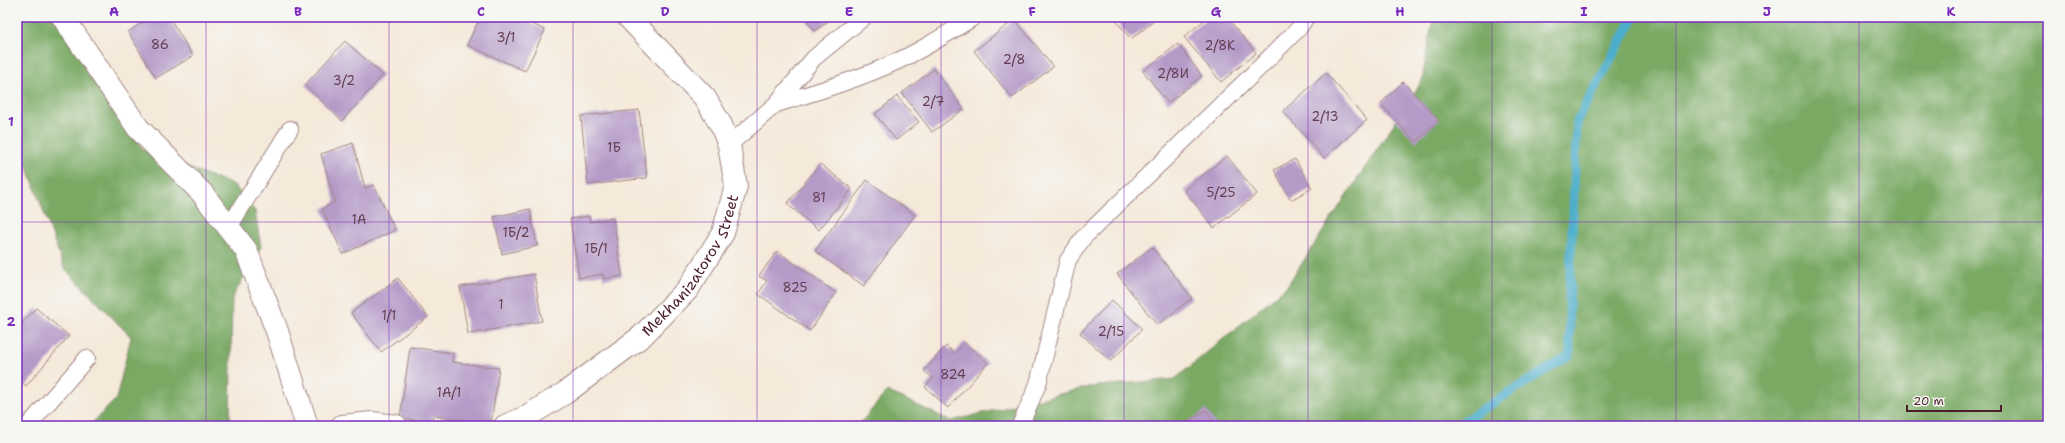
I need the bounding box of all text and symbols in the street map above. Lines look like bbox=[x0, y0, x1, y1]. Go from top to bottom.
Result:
text: A bbox=[109, 3, 119, 20]
text: B bbox=[294, 3, 302, 20]
text: C bbox=[477, 3, 485, 20]
text: D bbox=[660, 3, 670, 20]
text: E bbox=[845, 3, 854, 20]
text: F bbox=[1028, 3, 1036, 20]
text: G bbox=[1211, 3, 1222, 20]
text: H bbox=[1395, 3, 1405, 20]
text: I bbox=[1580, 3, 1588, 20]
text: J bbox=[1763, 3, 1771, 20]
text: K bbox=[1947, 3, 1956, 20]
house number: 3/1 bbox=[497, 29, 515, 46]
house number: 86 bbox=[151, 36, 169, 53]
house number: 2/8К bbox=[1205, 37, 1236, 54]
house number: 2/8 bbox=[1003, 51, 1025, 68]
house number: 2/8И bbox=[1157, 65, 1189, 82]
house number: 3/2 bbox=[333, 72, 355, 89]
house number: 2/7 bbox=[922, 93, 944, 110]
house number: 2/13 bbox=[1311, 108, 1339, 125]
text: 1 bbox=[8, 113, 14, 130]
house number: 1Б bbox=[607, 139, 621, 156]
house number: 5/25 bbox=[1207, 184, 1236, 201]
house number: 81 bbox=[812, 189, 826, 206]
street label: Mekhanizatorov Street bbox=[637, 192, 743, 340]
house number: 1А bbox=[352, 211, 366, 228]
house number: 1Б/2 bbox=[502, 224, 530, 241]
house number: 1Б/1 bbox=[584, 240, 608, 257]
house number: 825 bbox=[782, 279, 808, 296]
house number: 1 bbox=[498, 296, 504, 313]
house number: 1/1 bbox=[381, 307, 397, 324]
text: 2 bbox=[6, 313, 16, 330]
house number: 2/15 bbox=[1098, 323, 1124, 340]
house number: 824 bbox=[940, 366, 966, 383]
house number: 1А/1 bbox=[437, 384, 461, 401]
scale bar bbox=[1907, 387, 2001, 413]
text: 20 m bbox=[1913, 393, 1944, 409]

